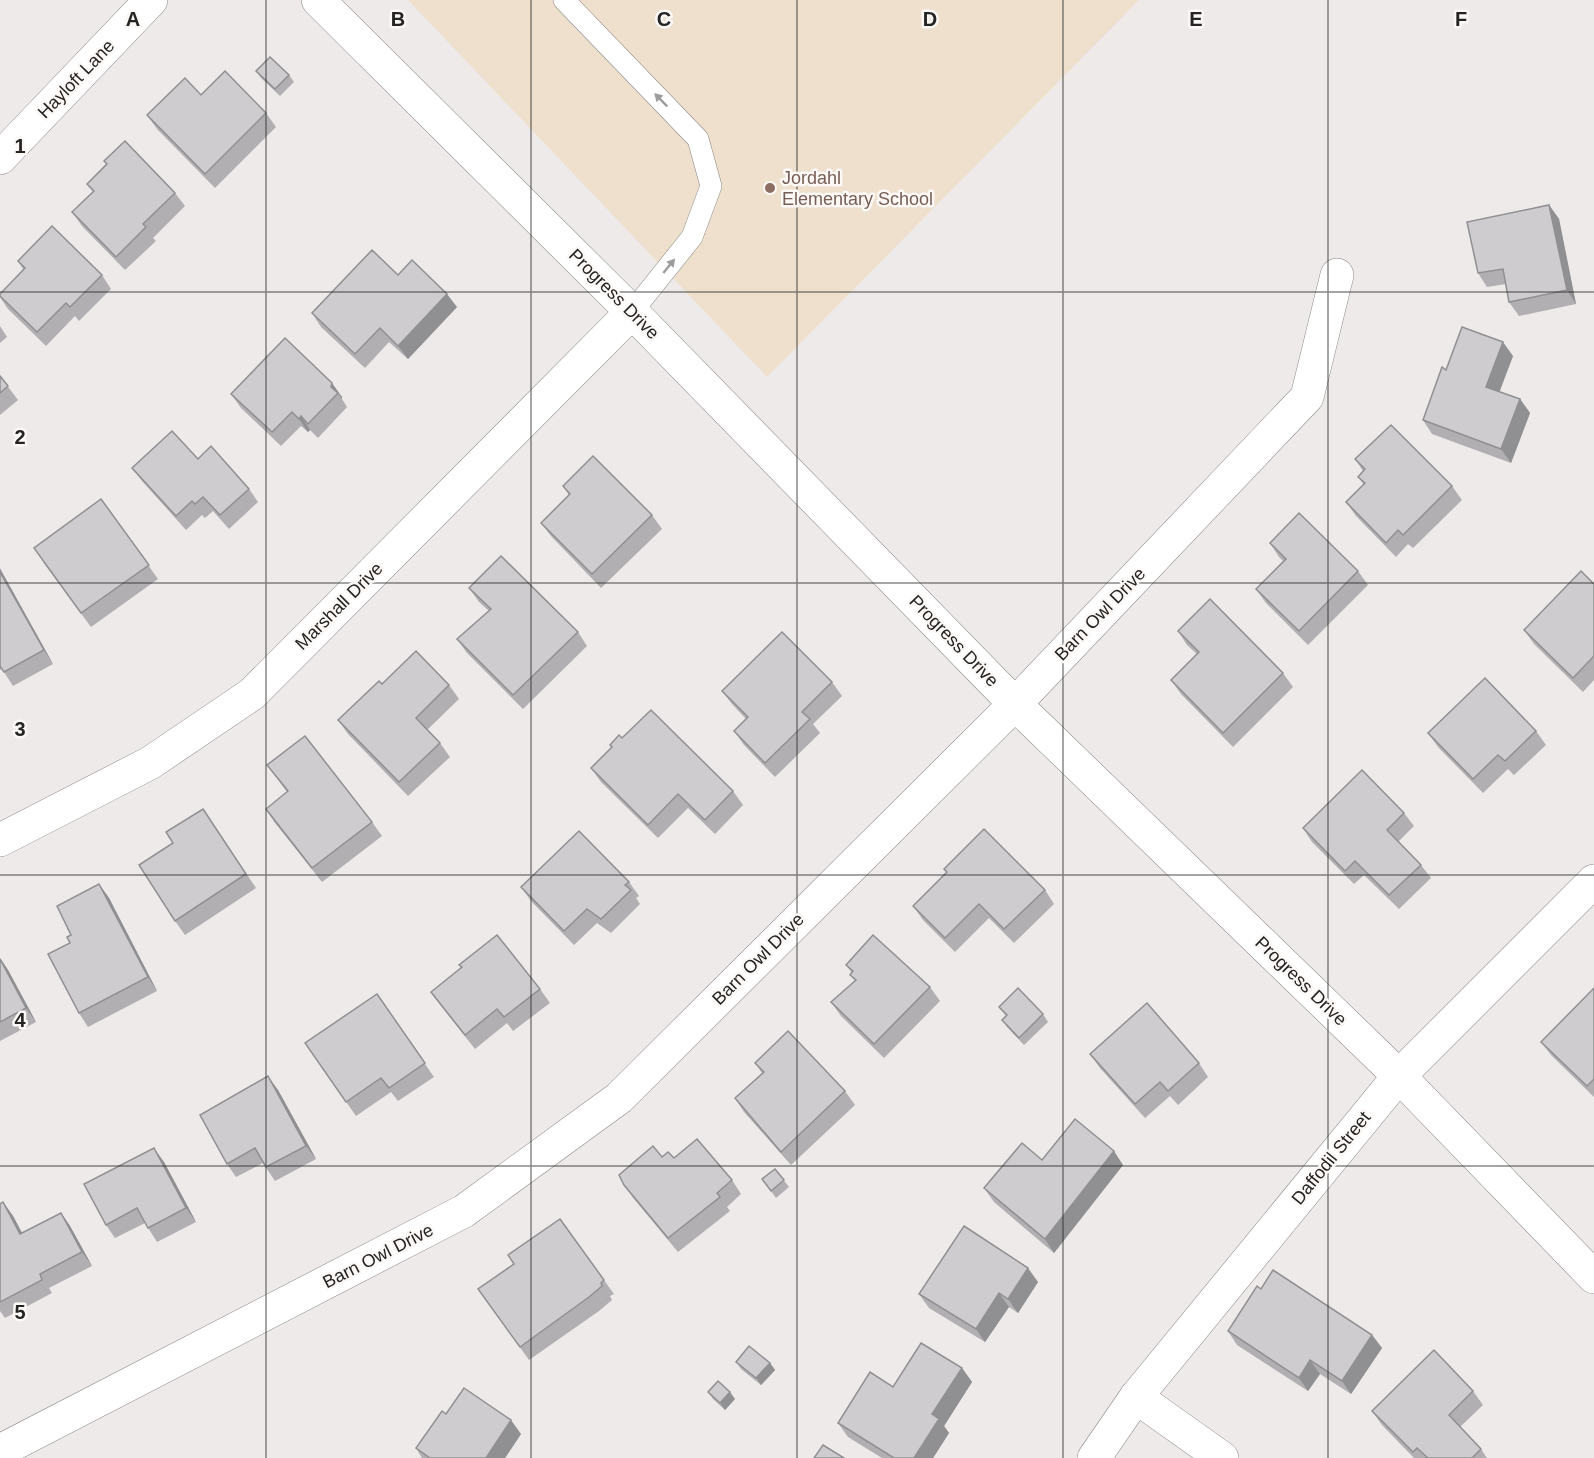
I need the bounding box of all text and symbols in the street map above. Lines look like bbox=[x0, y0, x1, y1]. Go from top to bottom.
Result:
text: A bbox=[126, 8, 140, 30]
text: B bbox=[391, 8, 405, 30]
text: C bbox=[657, 8, 671, 30]
text: D bbox=[923, 8, 937, 30]
text: E bbox=[1189, 8, 1203, 30]
text: F bbox=[1455, 8, 1467, 30]
street label: Hayloft Lane bbox=[34, 36, 118, 122]
one-way arrow bbox=[654, 92, 668, 107]
text: 1 bbox=[14, 135, 26, 157]
place label: Jordahl Elementary School bbox=[782, 168, 933, 209]
marker: Jordahl Elementary School bbox=[763, 181, 777, 195]
street label: Progress Drive bbox=[565, 245, 663, 343]
one-way arrow bbox=[662, 258, 675, 274]
text: 2 bbox=[14, 426, 26, 448]
street label: Marshall Drive bbox=[291, 558, 387, 654]
street label: Barn Owl Drive bbox=[1051, 564, 1149, 664]
street label: Progress Drive bbox=[905, 591, 1003, 691]
text: 3 bbox=[14, 718, 26, 740]
street label: Barn Owl Drive bbox=[708, 909, 808, 1009]
street label: Progress Drive bbox=[1251, 932, 1351, 1030]
text: 4 bbox=[14, 1009, 26, 1031]
street label: Daffodil Street bbox=[1287, 1108, 1375, 1208]
street label: Barn Owl Drive bbox=[320, 1220, 436, 1292]
text: 5 bbox=[14, 1301, 26, 1323]

